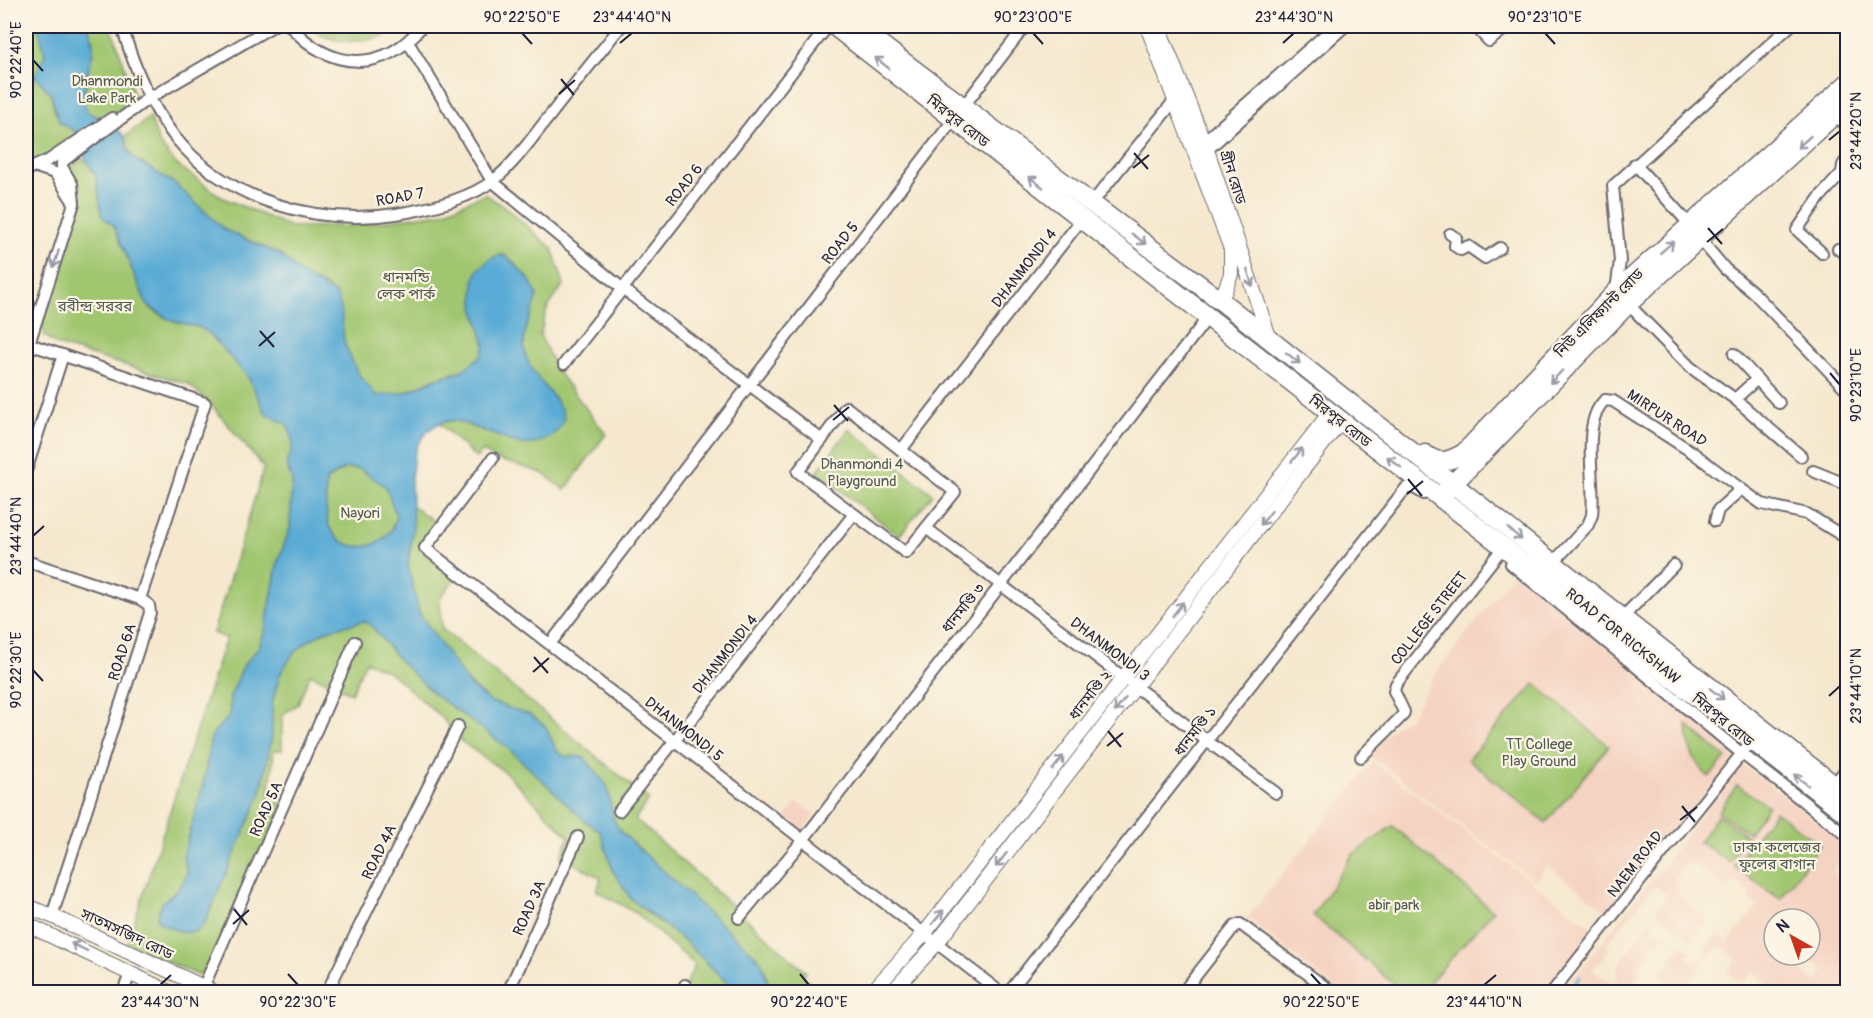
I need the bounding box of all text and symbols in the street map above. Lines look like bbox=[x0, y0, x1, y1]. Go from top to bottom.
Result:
text: 90°22'50"E bbox=[484, 8, 560, 27]
text: 23°44'40"N bbox=[593, 8, 671, 27]
text: 90°23'00"E bbox=[994, 8, 1072, 27]
text: 23°44'30"N bbox=[1255, 8, 1333, 27]
text: 90°23'10"E bbox=[1508, 8, 1582, 27]
text: 90°22'40"E bbox=[7, 21, 26, 99]
one-way arrow bbox=[874, 56, 890, 69]
park label: Dhanmondi Lake Park bbox=[71, 72, 143, 108]
street label: মিরপুর রোড bbox=[922, 90, 993, 152]
text: 23°44'20"N bbox=[1847, 92, 1866, 170]
one-way arrow bbox=[1797, 135, 1812, 149]
street label: গ্রীন রোড bbox=[1215, 148, 1250, 207]
street label: ROAD 6 bbox=[662, 160, 707, 211]
one-way arrow bbox=[1028, 176, 1044, 189]
street label: ROAD 7 bbox=[375, 184, 426, 211]
street label: ROAD 5 bbox=[818, 218, 863, 268]
street label: DHANMONDI 4 bbox=[988, 225, 1061, 312]
one-way arrow bbox=[1130, 232, 1146, 245]
one-way arrow bbox=[1659, 241, 1675, 254]
one-way arrow bbox=[50, 249, 61, 268]
street label: নিউ এলিফ্যান্ট রোড bbox=[1550, 265, 1648, 363]
park label: ধানমন্ডি লেক পার্ক bbox=[377, 268, 436, 304]
one-way arrow bbox=[1245, 268, 1256, 287]
park label: রবীন্দ্র সরবর bbox=[57, 297, 133, 316]
text: 90°23'10"E bbox=[1847, 348, 1866, 422]
one-way arrow bbox=[1284, 352, 1300, 365]
one-way arrow bbox=[1549, 370, 1564, 385]
street label: MIRPUR ROAD bbox=[1623, 386, 1710, 451]
street label: মিরপুর রোড bbox=[1304, 390, 1375, 452]
one-way arrow bbox=[1291, 447, 1304, 463]
park label: Dhanmondi 4 Playground bbox=[820, 455, 904, 491]
one-way arrow bbox=[1387, 456, 1403, 468]
text: 23°44'40"N bbox=[7, 497, 26, 575]
park label: Nayori bbox=[340, 504, 380, 523]
one-way arrow bbox=[1259, 510, 1272, 526]
one-way arrow bbox=[1507, 527, 1523, 540]
street label: COLLEGE STREET bbox=[1387, 568, 1472, 669]
street label: ধানমণ্ডি ৩ bbox=[938, 579, 989, 637]
street label: ROAD FOR RICKSHAW bbox=[1561, 584, 1684, 689]
one-way arrow bbox=[1171, 601, 1184, 617]
street label: DHANMONDI 4 bbox=[689, 611, 762, 698]
street label: DHANMONDI 3 bbox=[1066, 613, 1153, 685]
street label: ROAD 6A bbox=[104, 621, 141, 683]
text: 90°22'30"E bbox=[7, 631, 26, 708]
text: 23°44'10"N bbox=[1847, 648, 1866, 724]
street label: ধানমণ্ডি ২ bbox=[1065, 666, 1116, 724]
one-way arrow bbox=[1709, 688, 1725, 701]
street label: মিরপুর রোড bbox=[1687, 689, 1758, 751]
street label: DHANMONDI 5 bbox=[641, 693, 727, 766]
one-way arrow bbox=[1114, 697, 1127, 713]
street label: ধানমণ্ডি ১ bbox=[1170, 702, 1221, 760]
park label: TT College Play Ground bbox=[1502, 735, 1576, 771]
one-way arrow bbox=[1051, 755, 1064, 771]
one-way arrow bbox=[1793, 774, 1809, 787]
street label: ROAD 5A bbox=[246, 778, 287, 840]
street label: ROAD 4A bbox=[358, 821, 401, 883]
street label: NAEM ROAD bbox=[1604, 827, 1667, 901]
park label: ঢাকা কলেজের ফুলের বাগান bbox=[1732, 838, 1822, 874]
one-way arrow bbox=[995, 851, 1007, 867]
street label: ROAD 3A bbox=[509, 877, 550, 939]
park label: abir park bbox=[1368, 896, 1420, 915]
street label: সাতমসজিদ রোড bbox=[77, 904, 176, 964]
north arrow bbox=[1762, 907, 1822, 967]
one-way arrow bbox=[932, 909, 945, 925]
text: N bbox=[1772, 915, 1794, 937]
one-way arrow bbox=[70, 941, 88, 953]
text: 23°44'30"N bbox=[121, 993, 199, 1012]
text: 90°22'30"E bbox=[260, 993, 337, 1012]
text: 90°22'40"E bbox=[770, 993, 848, 1012]
text: 90°22'50"E bbox=[1283, 993, 1359, 1012]
text: 23°44'10"N bbox=[1446, 993, 1522, 1012]

